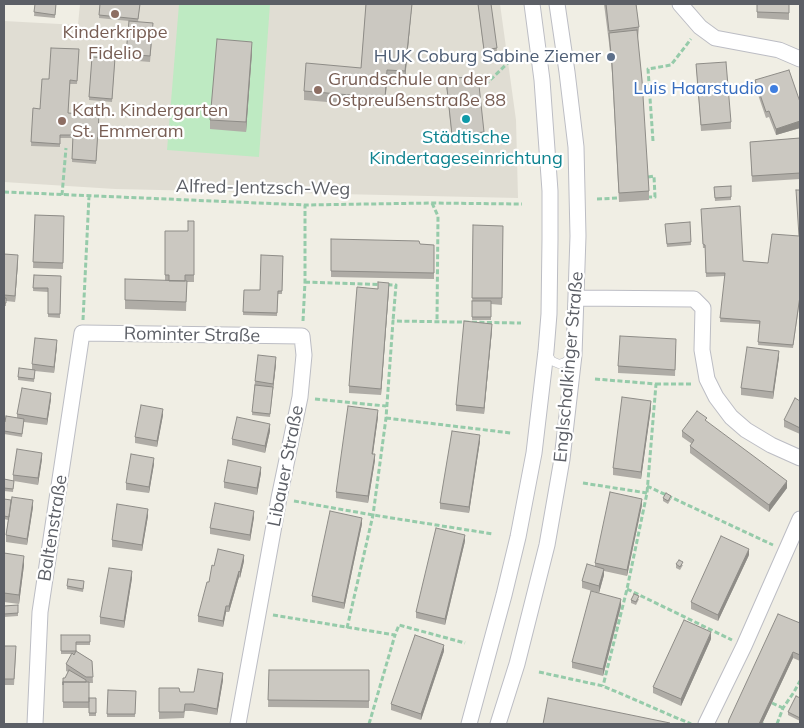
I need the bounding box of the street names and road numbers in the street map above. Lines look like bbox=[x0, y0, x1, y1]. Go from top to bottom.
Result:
street label: Alfred-Jentzsch-Weg bbox=[176, 176, 350, 200]
street label: Englschalkinger Straße bbox=[550, 271, 588, 463]
street label: Rominter Straße bbox=[124, 323, 260, 347]
street label: Libauer Straße bbox=[264, 404, 308, 528]
street label: Baltenstraße bbox=[34, 473, 72, 583]

